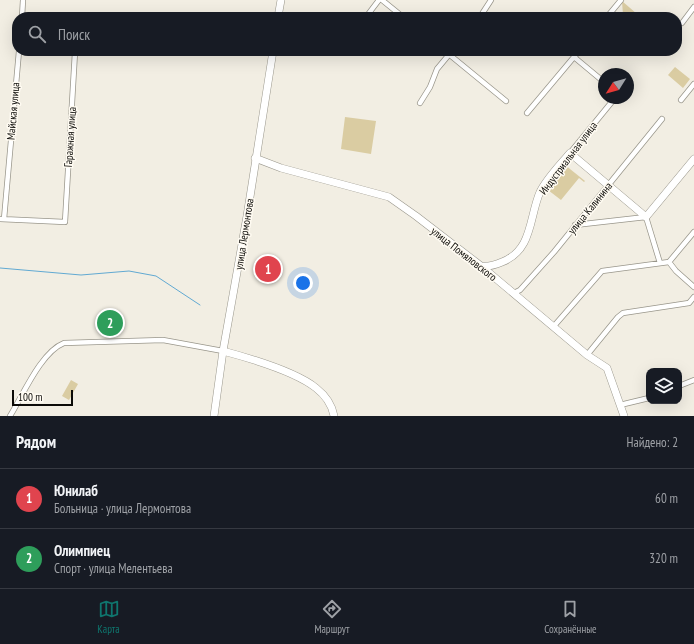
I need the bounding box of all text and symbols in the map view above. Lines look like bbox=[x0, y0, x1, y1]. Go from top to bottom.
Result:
search box bbox=[12, 12, 682, 56]
icon: search bbox=[26, 23, 48, 45]
text: Поиск bbox=[58, 25, 90, 44]
north arrow bbox=[598, 68, 634, 104]
street label: Майская улица bbox=[4, 82, 22, 140]
street label: Гаражная улица bbox=[61, 106, 79, 168]
street label: Индустриальная улица bbox=[536, 119, 600, 197]
street label: улица Калинина bbox=[565, 179, 615, 237]
street label: улица Лермонтова bbox=[231, 197, 257, 271]
street label: улица Помяловского bbox=[428, 224, 500, 284]
pin: 1 bbox=[255, 254, 281, 284]
your location bbox=[293, 273, 313, 293]
pin: 2 bbox=[97, 308, 123, 338]
map controls bbox=[646, 368, 682, 404]
button: layers bbox=[646, 368, 682, 404]
scale bar bbox=[12, 388, 73, 407]
text: 100 m bbox=[18, 390, 42, 404]
text: Рядом bbox=[16, 431, 56, 453]
text: Найдено: 2 bbox=[627, 434, 678, 451]
text: Юнилаб bbox=[54, 481, 98, 500]
text: 1 bbox=[26, 490, 32, 507]
text: 60 m bbox=[655, 490, 678, 507]
text: Больница · улица Лермонтова bbox=[54, 500, 191, 517]
text: Олимпиец bbox=[54, 541, 110, 560]
text: 2 bbox=[26, 550, 32, 567]
text: 320 m bbox=[649, 550, 678, 567]
text: Спорт · улица Мелентьева bbox=[54, 560, 173, 577]
tab: Карта bbox=[97, 598, 120, 636]
tab: Маршрут bbox=[314, 598, 350, 636]
tab: Сохранённые bbox=[544, 598, 597, 636]

